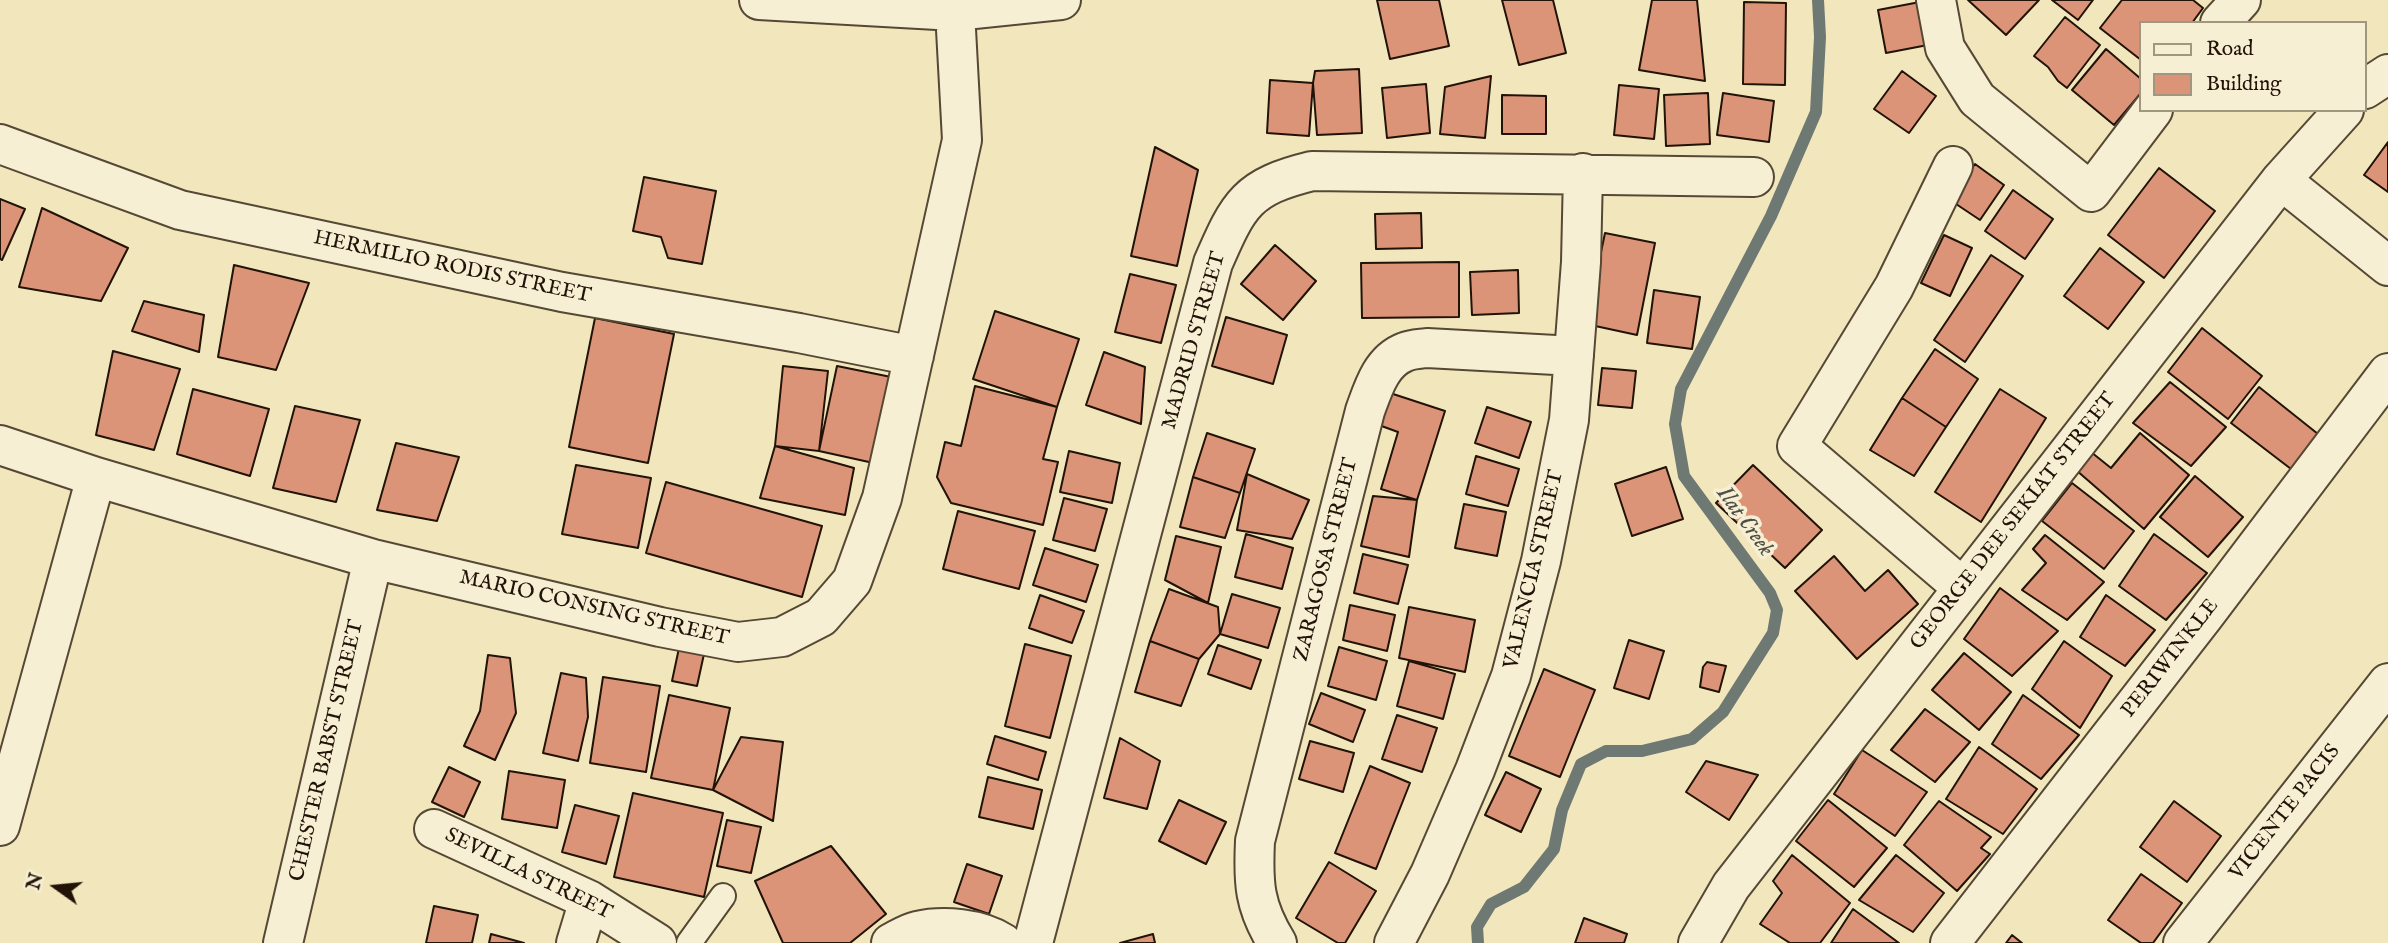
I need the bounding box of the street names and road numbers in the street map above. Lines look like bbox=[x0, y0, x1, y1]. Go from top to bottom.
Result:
street label: HERMILIO RODIS STREET bbox=[311, 226, 593, 310]
street label: MADRID STREET bbox=[1158, 249, 1232, 433]
street label: GEORGE DEE SEKIAT STREET bbox=[1906, 388, 2122, 656]
street label: ZARAGOSA STREET bbox=[1290, 456, 1364, 664]
street label: VALENCIA STREET bbox=[1500, 468, 1570, 672]
street label: MARIO CONSING STREET bbox=[457, 566, 731, 652]
street label: PERIWINKLE bbox=[2117, 595, 2225, 723]
street label: CHESTER BABST STREET bbox=[286, 618, 370, 884]
street label: VICENTE PACIS bbox=[2225, 740, 2347, 886]
street label: SEVILLA STREET bbox=[440, 824, 616, 926]

